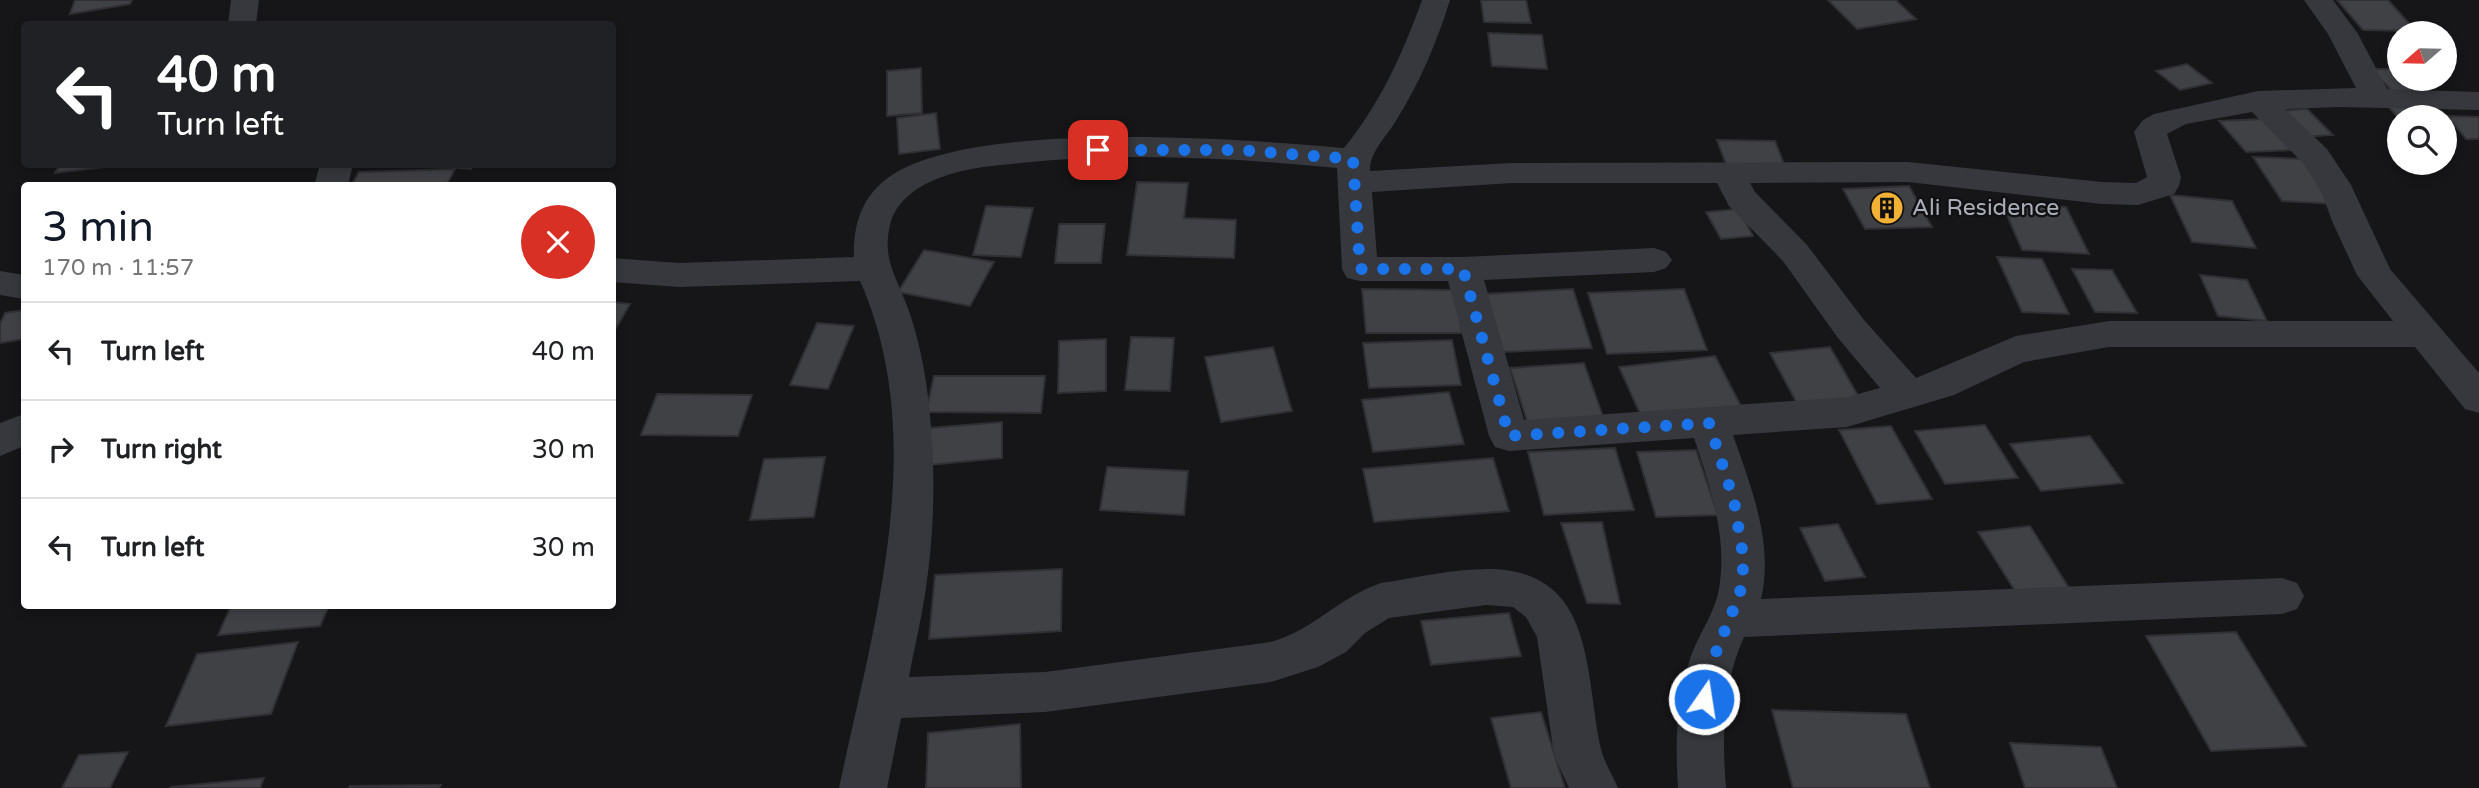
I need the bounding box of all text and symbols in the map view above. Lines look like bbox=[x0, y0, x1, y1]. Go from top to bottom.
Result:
north arrow bbox=[2387, 21, 2457, 91]
map controls bbox=[2387, 21, 2457, 175]
text: 40 m bbox=[157, 46, 276, 105]
icon: left bbox=[42, 49, 133, 140]
button: search bbox=[2387, 105, 2457, 175]
text: Turn left bbox=[157, 106, 284, 144]
pin bbox=[1068, 120, 1128, 180]
icon: arrive bbox=[1079, 131, 1117, 169]
building icon: Ali Residence bbox=[1868, 189, 1906, 227]
place label: Ali Residence bbox=[1912, 194, 2059, 222]
text: 3 min bbox=[42, 202, 154, 253]
button: close bbox=[521, 205, 595, 279]
text: 170 m · 11:57 bbox=[42, 254, 194, 282]
icon: left bbox=[42, 332, 80, 370]
text: Turn left bbox=[101, 336, 204, 367]
text: 40 m bbox=[532, 336, 595, 367]
icon: right bbox=[42, 430, 80, 468]
text: Turn right bbox=[101, 434, 222, 465]
text: 30 m bbox=[532, 434, 595, 465]
icon: left bbox=[42, 528, 80, 566]
text: Turn left bbox=[101, 532, 204, 563]
text: 30 m bbox=[532, 532, 595, 563]
position arrow bbox=[1667, 662, 1741, 736]

